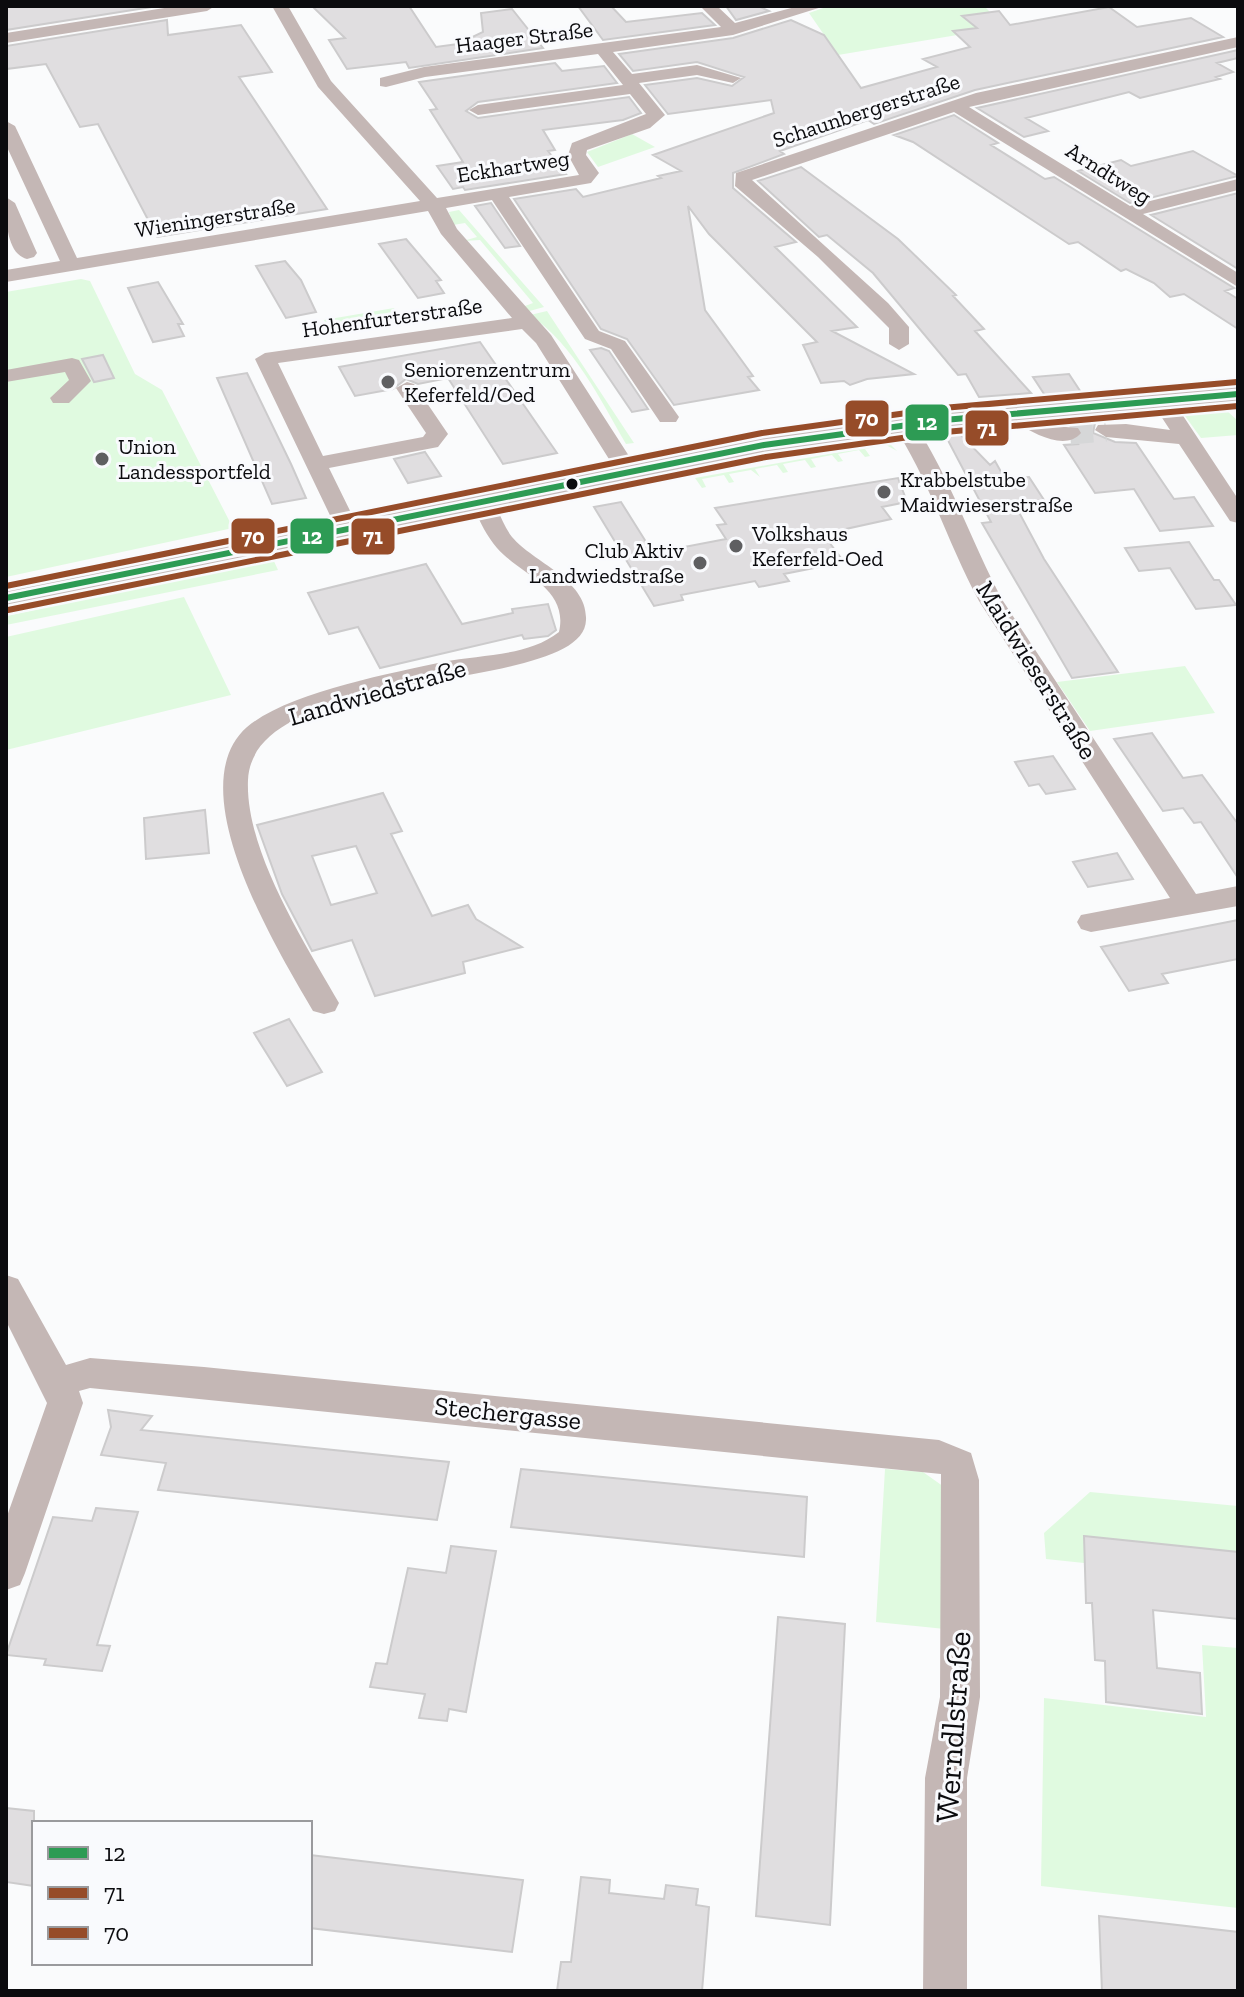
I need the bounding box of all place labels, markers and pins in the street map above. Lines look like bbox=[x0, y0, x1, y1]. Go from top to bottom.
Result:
place label: Seniorenzentrum Keferfeld/Oed bbox=[404, 356, 570, 408]
marker: Seniorenzentrum Keferfeld/Oed bbox=[379, 373, 397, 391]
place label: Union Landessportfeld bbox=[118, 433, 271, 485]
marker: Union Landessportfeld bbox=[93, 450, 111, 468]
place label: Krabbelstube Maidwieserstraße bbox=[900, 466, 1073, 518]
unlabelled marker bbox=[564, 476, 580, 492]
marker: Krabbelstube Maidwieserstraße bbox=[875, 483, 893, 501]
place label: Volkshaus Keferfeld-Oed bbox=[751, 520, 883, 572]
place label: Club Aktiv Landwiedstraße bbox=[529, 537, 684, 589]
marker: Volkshaus Keferfeld-Oed bbox=[727, 537, 745, 555]
marker: Club Aktiv Landwiedstraße bbox=[691, 554, 709, 572]

